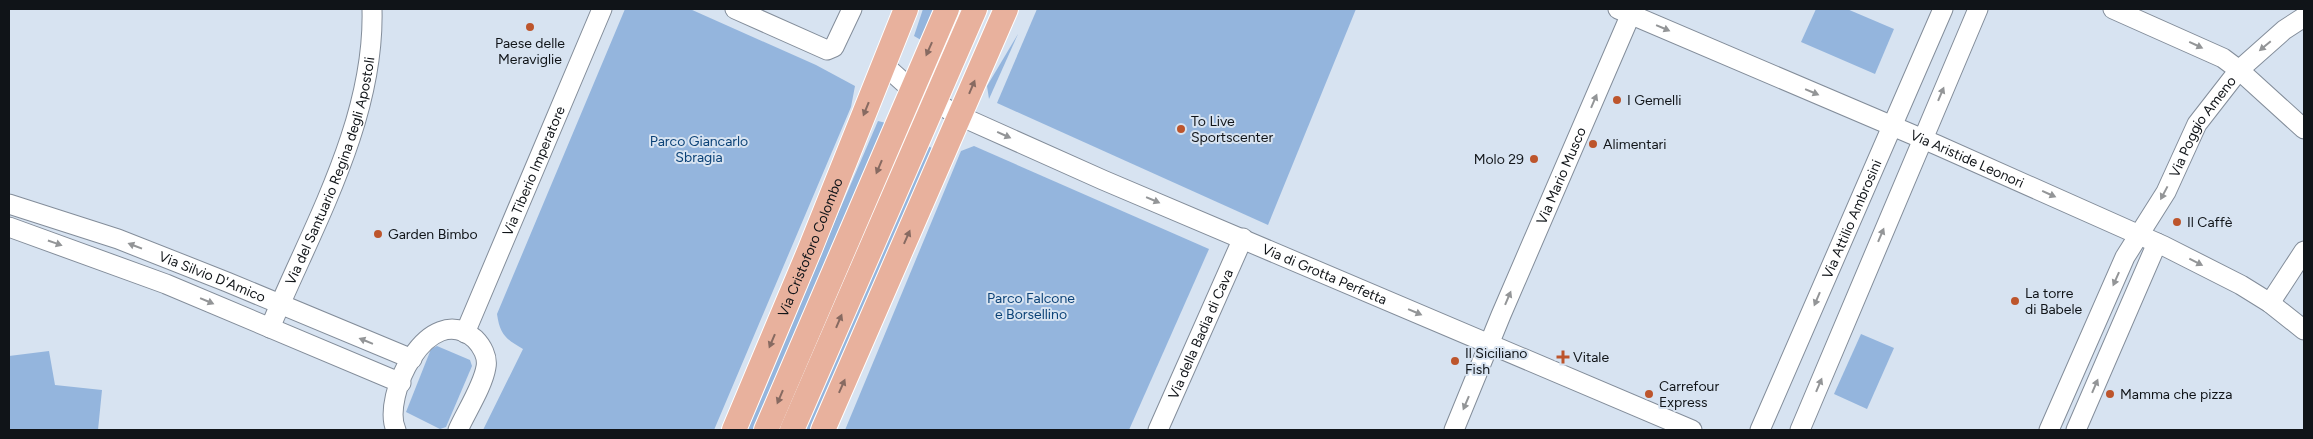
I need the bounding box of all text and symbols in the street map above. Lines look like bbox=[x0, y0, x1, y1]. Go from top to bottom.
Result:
marker: Paese delle Meraviglie bbox=[524, 21, 536, 33]
one-way arrow bbox=[1656, 24, 1670, 32]
place label: Paese delle Meraviglie bbox=[495, 35, 565, 68]
one-way arrow bbox=[2259, 41, 2272, 52]
one-way arrow bbox=[925, 42, 933, 56]
one-way arrow bbox=[2189, 42, 2203, 50]
street label: Via del Santuario Regina degli Apostoli bbox=[282, 56, 378, 288]
street label: Via Poggio Ameno bbox=[2166, 73, 2240, 180]
one-way arrow bbox=[968, 80, 976, 94]
one-way arrow bbox=[1938, 87, 1946, 101]
one-way arrow bbox=[1805, 88, 1820, 96]
place label: I Gemelli bbox=[1627, 92, 1682, 109]
one-way arrow bbox=[1590, 94, 1598, 108]
marker: I Gemelli bbox=[1611, 94, 1623, 106]
one-way arrow bbox=[861, 102, 869, 116]
street label: Via Tiberio Imperatore bbox=[499, 103, 569, 239]
place label: To Live Sportscenter bbox=[1191, 113, 1273, 146]
marker: To Live Sportscenter bbox=[1175, 123, 1187, 135]
street label: Via Mario Musco bbox=[1533, 125, 1590, 227]
street label: Via Aristide Leonori bbox=[1908, 127, 2027, 192]
one-way arrow bbox=[997, 132, 1011, 140]
park label: Parco Giancarlo Sbragia bbox=[650, 133, 748, 166]
place label: Alimentari bbox=[1603, 136, 1667, 153]
marker: Alimentari bbox=[1587, 138, 1599, 150]
place label: Molo 29 bbox=[1474, 151, 1524, 168]
marker: Molo 29 bbox=[1528, 153, 1540, 165]
street label: Via Attilio Ambrosini bbox=[1819, 157, 1885, 281]
one-way arrow bbox=[875, 160, 883, 174]
street label: Via Cristoforo Colombo bbox=[774, 175, 847, 320]
one-way arrow bbox=[2160, 185, 2168, 200]
one-way arrow bbox=[2042, 191, 2056, 199]
one-way arrow bbox=[1146, 197, 1160, 205]
place label: Il Caffè bbox=[2187, 214, 2233, 231]
marker: Il Caffè bbox=[2171, 216, 2183, 228]
place label: Garden Bimbo bbox=[388, 226, 478, 243]
marker: Garden Bimbo bbox=[372, 228, 384, 240]
one-way arrow bbox=[1878, 228, 1886, 242]
one-way arrow bbox=[904, 230, 912, 244]
one-way arrow bbox=[48, 240, 63, 248]
street label: Via di Grotta Perfetta bbox=[1259, 241, 1389, 309]
one-way arrow bbox=[127, 242, 142, 250]
street label: Via Silvio D'Amico bbox=[156, 248, 268, 306]
one-way arrow bbox=[2189, 258, 2204, 267]
street label: Via della Badia di Cava bbox=[1165, 267, 1237, 402]
one-way arrow bbox=[2111, 272, 2119, 286]
place label: La torre di Babele bbox=[2025, 285, 2083, 318]
park label: Parco Falcone e Borsellino bbox=[987, 290, 1075, 323]
one-way arrow bbox=[1504, 291, 1512, 305]
one-way arrow bbox=[1812, 292, 1820, 306]
marker: La torre di Babele bbox=[2009, 295, 2021, 307]
one-way arrow bbox=[200, 298, 214, 306]
one-way arrow bbox=[1408, 309, 1422, 317]
one-way arrow bbox=[835, 313, 843, 328]
one-way arrow bbox=[767, 334, 775, 348]
one-way arrow bbox=[359, 336, 373, 344]
place label: Il Siciliano Fish bbox=[1465, 345, 1527, 378]
place label: Vitale bbox=[1573, 349, 1609, 366]
marker: Vitale bbox=[1557, 351, 1569, 363]
marker: Il Siciliano Fish bbox=[1449, 355, 1461, 367]
one-way arrow bbox=[1815, 377, 1823, 392]
place label: Carrefour Express bbox=[1659, 378, 1719, 411]
one-way arrow bbox=[2092, 378, 2100, 393]
one-way arrow bbox=[839, 379, 847, 393]
place label: Mamma che pizza bbox=[2120, 386, 2232, 403]
marker: Carrefour Express bbox=[1643, 388, 1655, 400]
marker: Mamma che pizza bbox=[2104, 388, 2116, 400]
one-way arrow bbox=[776, 390, 784, 404]
one-way arrow bbox=[1461, 396, 1469, 410]

